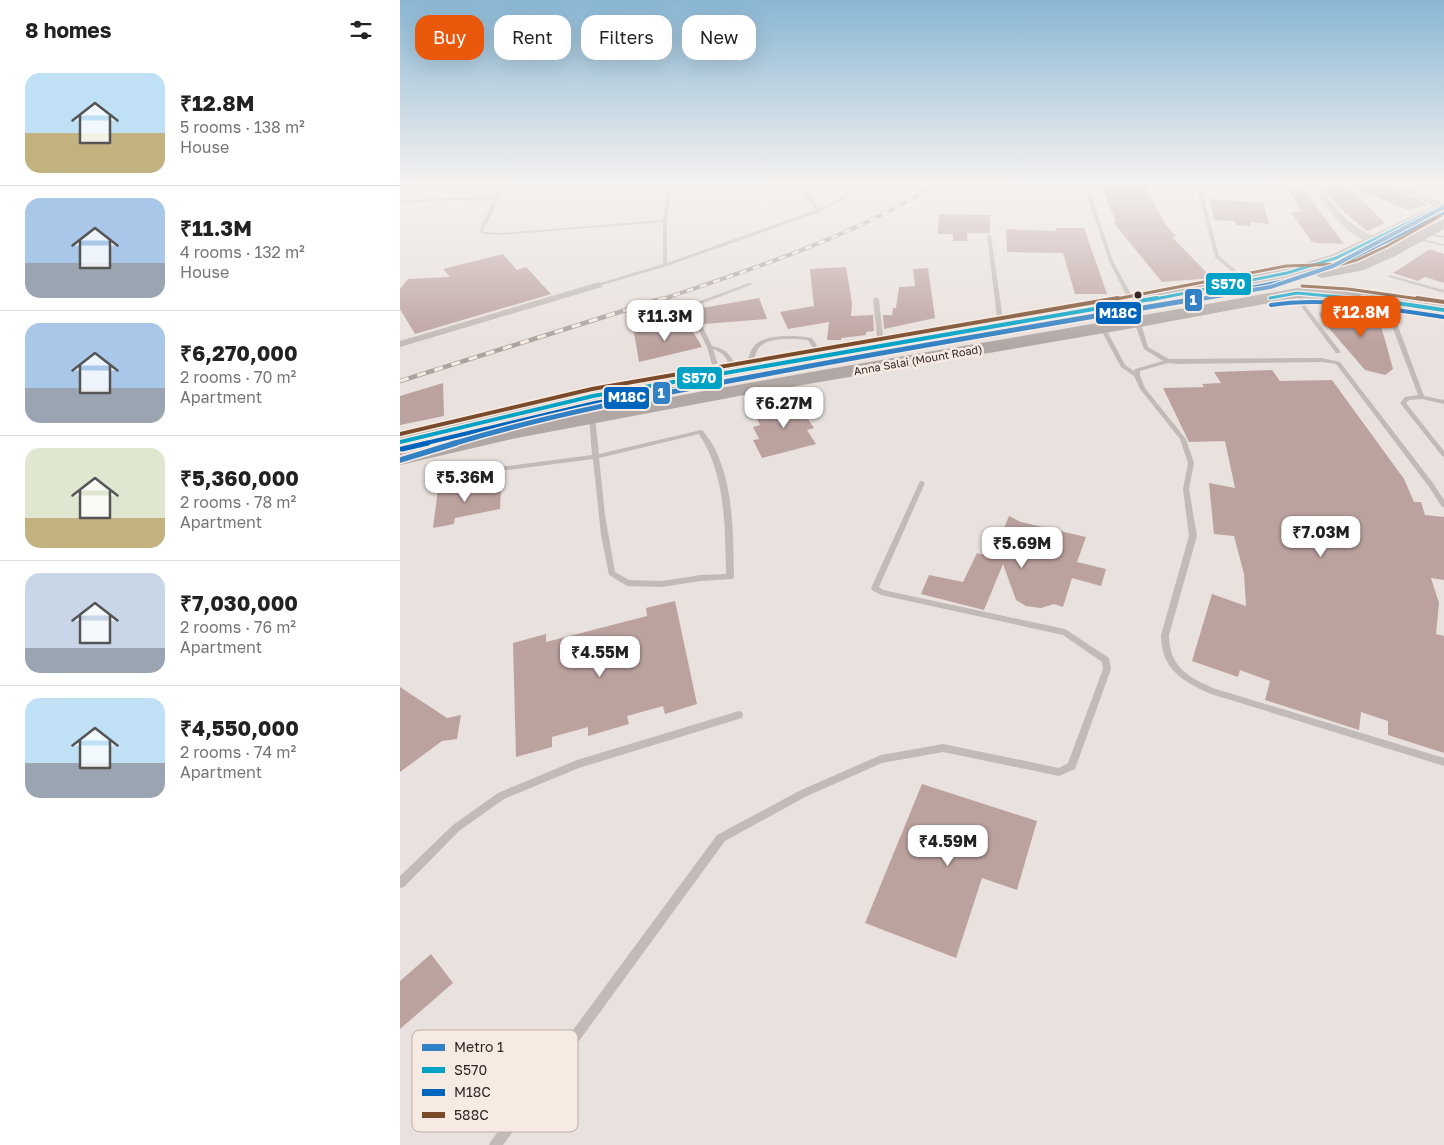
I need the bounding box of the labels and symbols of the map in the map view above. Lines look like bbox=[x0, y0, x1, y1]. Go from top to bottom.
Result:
line badge: S570 bbox=[1205, 272, 1252, 296]
text: S570 bbox=[1211, 275, 1245, 292]
line badge: 1 bbox=[1184, 288, 1203, 312]
unlabelled marker bbox=[1133, 290, 1143, 300]
text: 1 bbox=[1189, 291, 1197, 308]
pin: ₹12.8M bbox=[1320, 296, 1402, 338]
pin: ₹11.3M bbox=[624, 300, 706, 342]
line badge: M18C bbox=[1095, 301, 1142, 325]
text: M18C bbox=[1099, 304, 1137, 321]
street label: Anna Salai (Mount Road) bbox=[853, 342, 983, 377]
line badge: S570 bbox=[676, 366, 723, 390]
text: S570 bbox=[682, 369, 716, 386]
line badge: 1 bbox=[652, 381, 671, 405]
text: 1 bbox=[657, 384, 665, 401]
line badge: M18C bbox=[603, 386, 650, 410]
pin: ₹6.27M bbox=[743, 386, 825, 429]
text: M18C bbox=[608, 388, 646, 405]
pin: ₹5.36M bbox=[424, 460, 506, 503]
pin: ₹7.03M bbox=[1280, 516, 1362, 558]
pin: ₹5.69M bbox=[981, 526, 1063, 569]
pin: ₹4.55M bbox=[559, 636, 641, 678]
pin: ₹4.59M bbox=[907, 824, 989, 867]
legend bbox=[412, 1030, 578, 1132]
text: Metro 1 bbox=[454, 1038, 504, 1055]
text: S570 bbox=[454, 1061, 487, 1078]
text: M18C bbox=[454, 1083, 491, 1100]
text: 588C bbox=[454, 1106, 489, 1123]

